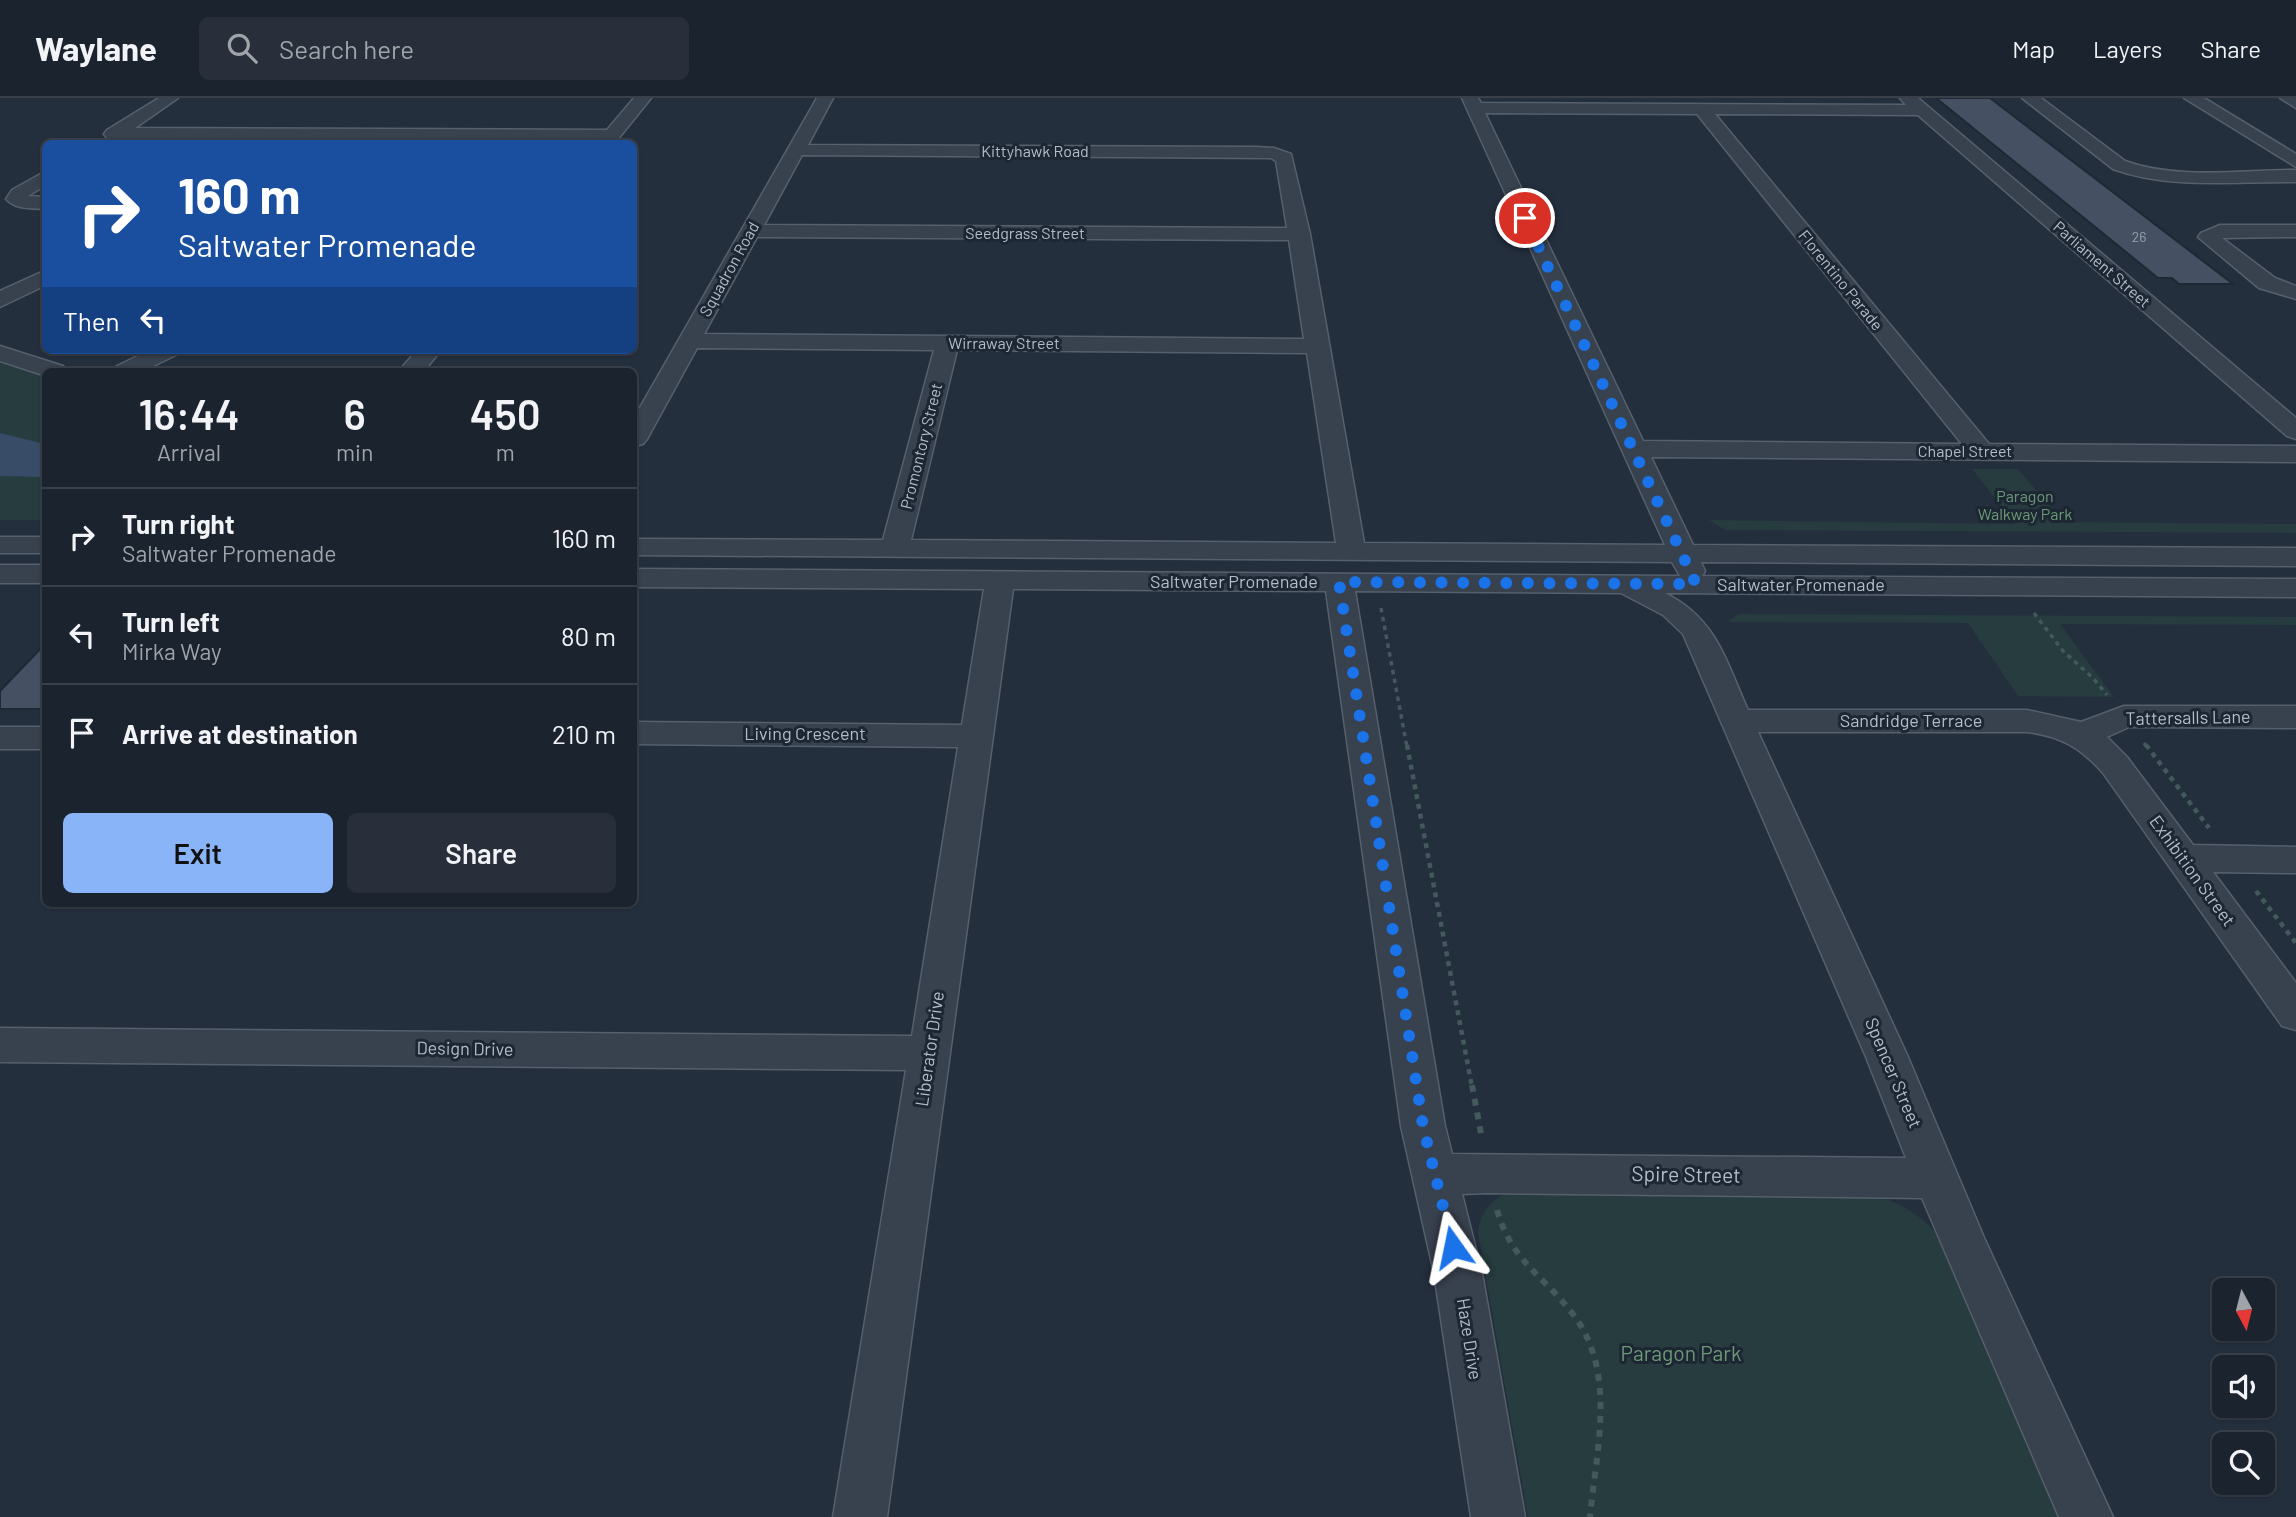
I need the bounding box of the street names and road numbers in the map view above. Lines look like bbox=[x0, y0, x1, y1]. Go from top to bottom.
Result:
street label: Kittyhawk Road bbox=[981, 141, 1089, 160]
street label: Parliament Street bbox=[2050, 216, 2155, 311]
street label: Squadron Road bbox=[695, 218, 762, 319]
street label: Seedgrass Street bbox=[965, 223, 1085, 242]
street label: Florentino Parade bbox=[1795, 226, 1888, 334]
street label: Wirraway Street bbox=[948, 333, 1060, 352]
street label: Promontory Street bbox=[896, 381, 945, 511]
street label: Chapel Street bbox=[1918, 441, 2012, 460]
street label: Saltwater Promenade bbox=[1150, 570, 1318, 592]
street label: Saltwater Promenade bbox=[1717, 573, 1885, 595]
street label: Tattersalls Lane bbox=[2125, 705, 2251, 729]
street label: Sandridge Terrace bbox=[1840, 709, 1982, 731]
street label: Living Crescent bbox=[744, 722, 866, 744]
street label: Exhibition Street bbox=[2145, 811, 2240, 930]
street label: Liberator Drive bbox=[910, 990, 948, 1108]
street label: Spencer Street bbox=[1861, 1014, 1927, 1131]
street label: Design Drive bbox=[416, 1036, 514, 1060]
street label: Spire Street bbox=[1631, 1160, 1741, 1187]
street label: Haze Drive bbox=[1453, 1296, 1487, 1381]

